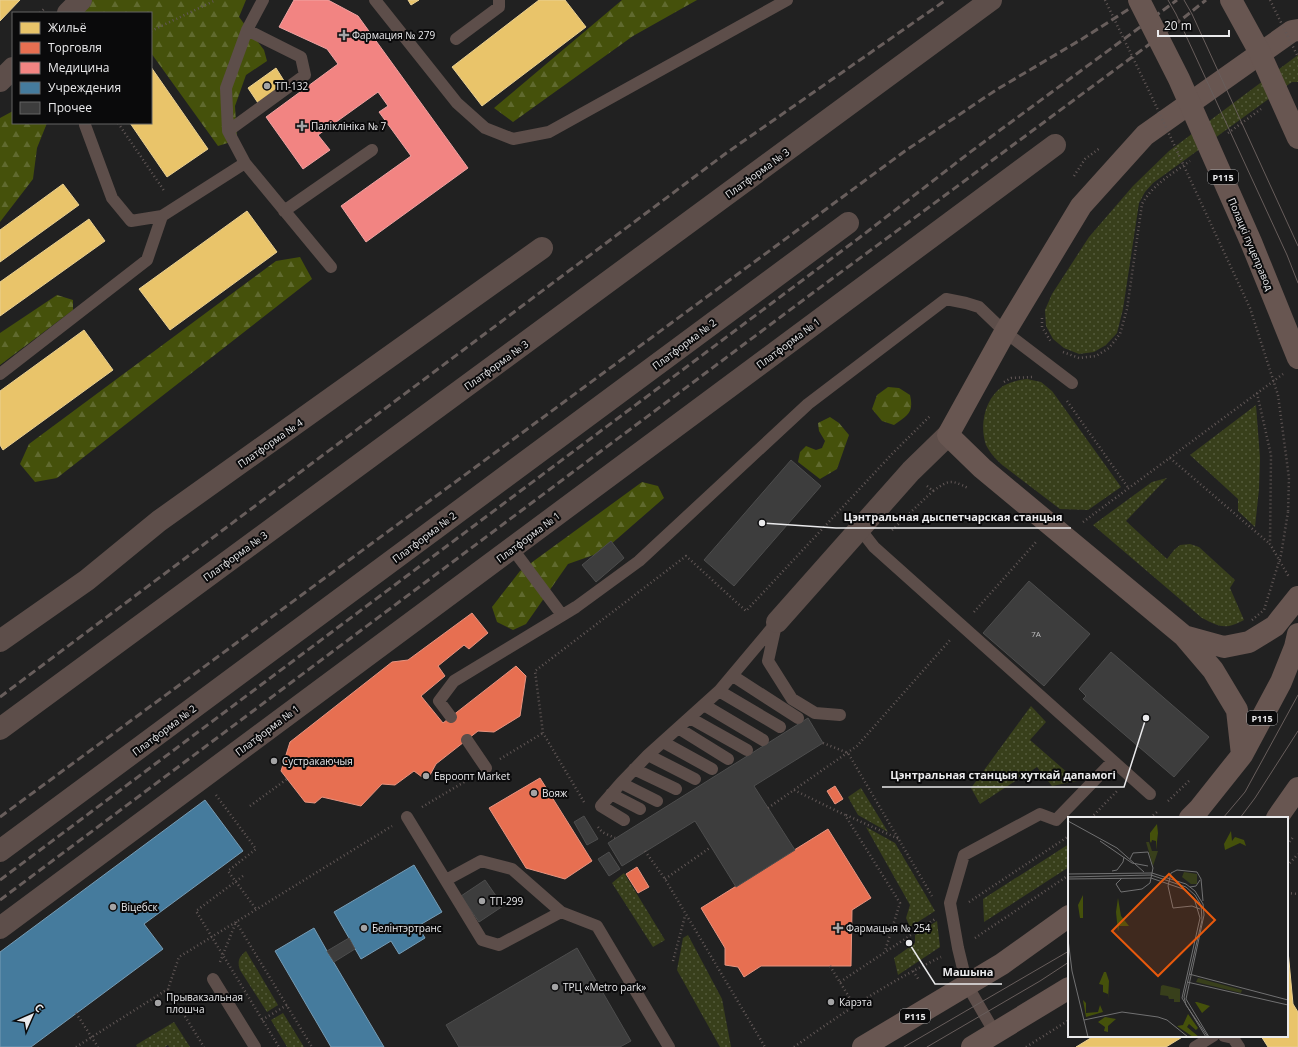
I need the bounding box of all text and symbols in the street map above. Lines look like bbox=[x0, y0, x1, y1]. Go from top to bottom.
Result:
legend bbox=[12, 12, 152, 124]
scale bar bbox=[1158, 12, 1229, 38]
text: 20 m bbox=[1164, 17, 1192, 34]
text: Жильё bbox=[48, 19, 87, 36]
place label: Фармация № 279 bbox=[352, 28, 436, 42]
marker: Фармация № 279 bbox=[339, 30, 349, 40]
text: Торговля bbox=[48, 39, 102, 56]
text: Медицина bbox=[48, 59, 109, 76]
text: Учреждения bbox=[48, 79, 121, 96]
place label: ТП-132 bbox=[275, 79, 308, 93]
marker: ТП-132 bbox=[262, 81, 272, 91]
text: Прочее bbox=[48, 99, 92, 116]
place label: Паліклініка № 7 bbox=[311, 119, 386, 133]
marker: Паліклініка № 7 bbox=[296, 120, 308, 132]
street label: Платформа № 3 bbox=[722, 145, 792, 201]
road number: Р115 bbox=[1208, 170, 1238, 184]
street label: Полацкі пуцеправод bbox=[1225, 195, 1277, 293]
street label: Платформа № 1 bbox=[753, 314, 823, 372]
street label: Платформа № 2 bbox=[649, 315, 719, 373]
street label: Платформа № 3 bbox=[461, 337, 531, 393]
street label: Платформа № 4 bbox=[235, 415, 306, 471]
callout: Цэнтральная дыспетчарская станцыя bbox=[836, 505, 1071, 528]
street label: Платформа № 2 bbox=[389, 508, 459, 566]
street label: Платформа № 1 bbox=[493, 508, 563, 566]
text: Цэнтральная дыспетчарская станцыя bbox=[844, 509, 1062, 524]
street label: Платформа № 3 bbox=[200, 528, 270, 584]
house number: 7А bbox=[1031, 628, 1042, 639]
street label: Платформа № 2 bbox=[129, 701, 199, 759]
street label: Платформа № 1 bbox=[232, 701, 302, 759]
road number: Р115 bbox=[1247, 711, 1277, 725]
place label: Сустракаючыя bbox=[282, 754, 353, 768]
marker: Сустракаючыя bbox=[269, 756, 279, 766]
callout: Цэнтральная станцыя хуткай дапамогі bbox=[882, 764, 1124, 787]
text: Цэнтральная станцыя хуткай дапамогі bbox=[890, 767, 1116, 782]
place label: Евроопт Market bbox=[434, 769, 510, 783]
marker: Евроопт Market bbox=[421, 771, 431, 781]
place label: Вояж bbox=[542, 786, 568, 800]
marker: Вояж bbox=[529, 788, 539, 798]
inset map bbox=[1068, 817, 1288, 1037]
place label: ТП-299 bbox=[490, 894, 523, 908]
marker: ТП-299 bbox=[477, 896, 487, 906]
place label: Віцебск bbox=[121, 900, 159, 914]
marker: Віцебск bbox=[108, 902, 118, 912]
place label: Белінтэртранс bbox=[372, 921, 442, 935]
place label: Фармацыя № 254 bbox=[846, 921, 931, 935]
marker: Белінтэртранс bbox=[359, 923, 369, 933]
marker: Фармацыя № 254 bbox=[833, 923, 843, 933]
callout: Машына bbox=[935, 961, 1002, 984]
text: Машына bbox=[943, 964, 993, 979]
place label: ТРЦ «Metro park» bbox=[563, 980, 646, 994]
marker: ТРЦ «Metro park» bbox=[550, 982, 560, 992]
place label: Прывакзальная плошча bbox=[166, 990, 243, 1016]
north arrow bbox=[12, 995, 52, 1035]
place label: Карэта bbox=[839, 995, 872, 1009]
marker: Карэта bbox=[826, 997, 836, 1007]
marker: Прывакзальная плошча bbox=[153, 998, 163, 1008]
text: С bbox=[32, 1000, 47, 1015]
road number: Р115 bbox=[900, 1009, 930, 1023]

